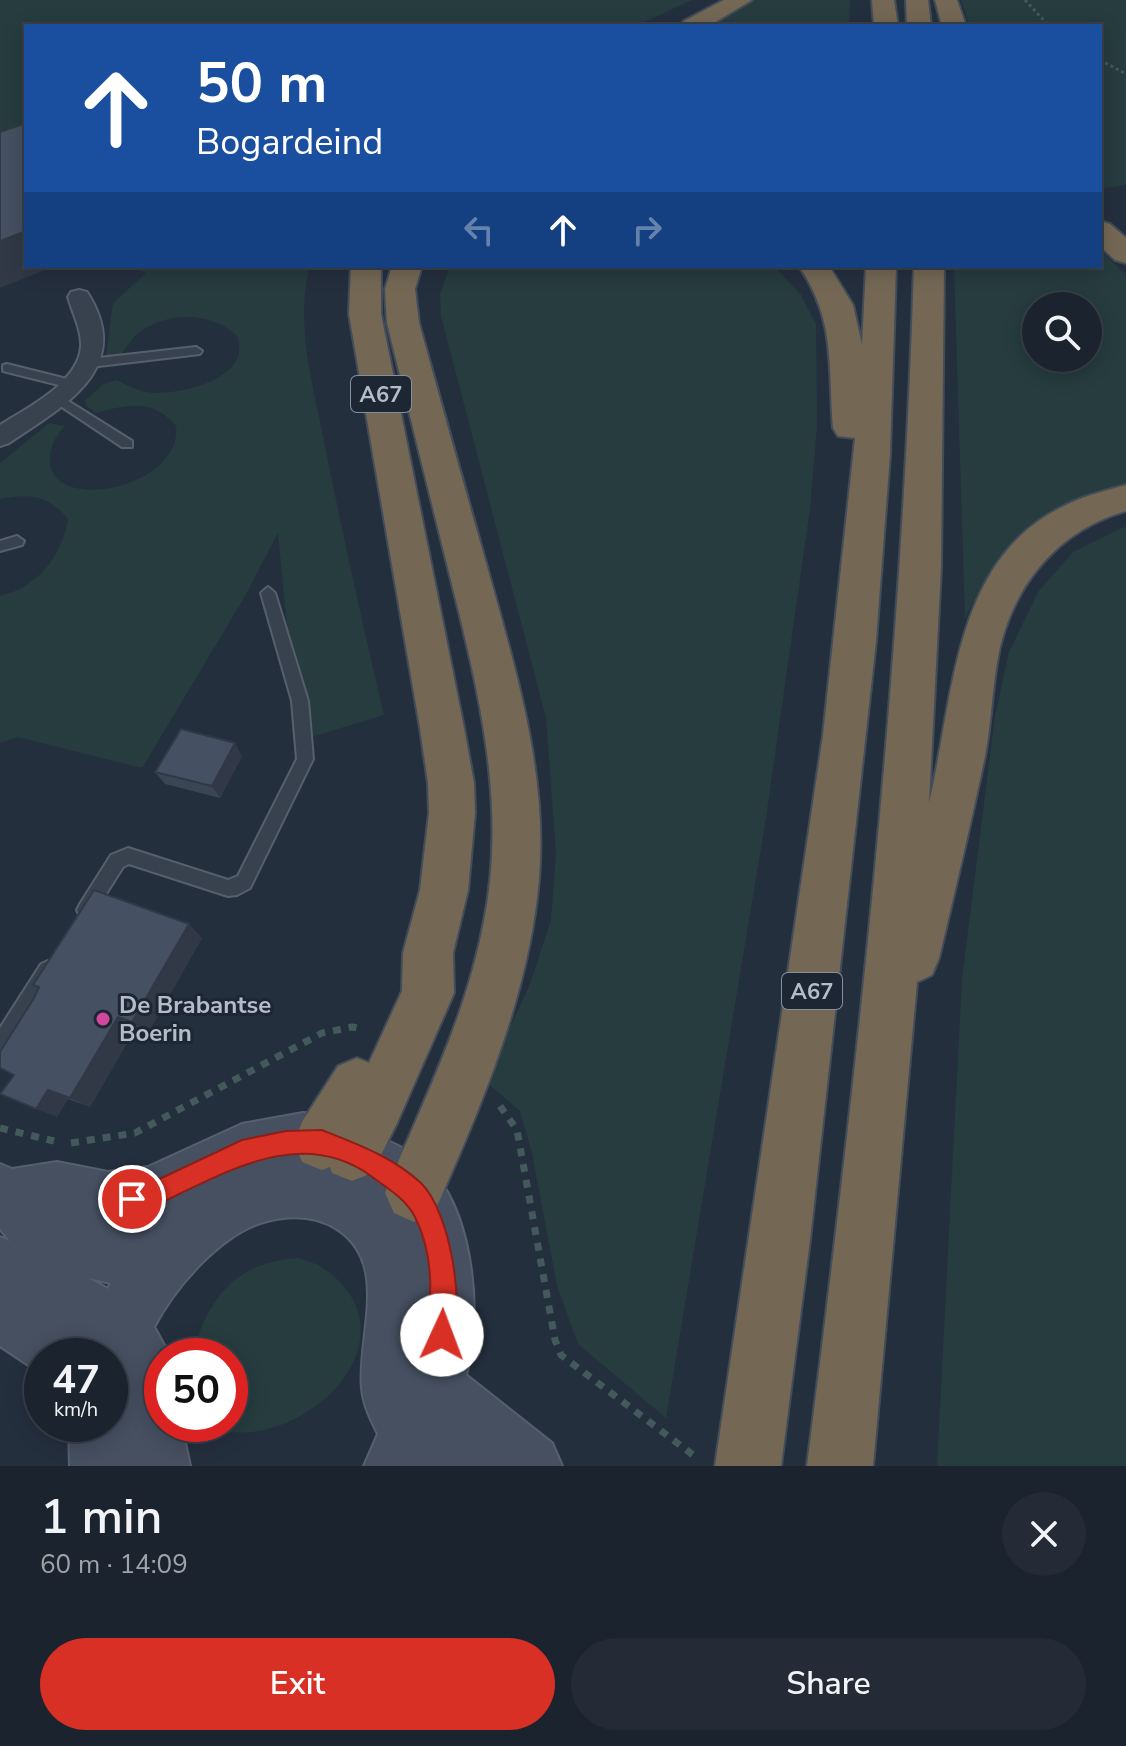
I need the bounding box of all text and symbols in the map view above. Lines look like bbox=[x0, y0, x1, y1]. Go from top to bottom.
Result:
text: 50 m bbox=[196, 45, 327, 122]
icon: ahead bbox=[64, 56, 168, 160]
text: Bogardeind bbox=[196, 118, 383, 167]
icon: left bbox=[457, 208, 501, 252]
icon: ahead bbox=[541, 208, 585, 252]
icon: right bbox=[625, 208, 669, 252]
map controls bbox=[1022, 292, 1102, 372]
button: search bbox=[1022, 292, 1102, 372]
road number: A67 bbox=[351, 376, 411, 412]
road number: A67 bbox=[782, 973, 842, 1009]
place label: De Brabantse Boerin bbox=[119, 989, 271, 1049]
marker: De Brabantse Boerin bbox=[94, 1010, 112, 1028]
pin bbox=[98, 1165, 166, 1233]
icon: arrive bbox=[110, 1177, 154, 1221]
position arrow bbox=[400, 1293, 484, 1377]
speed limit sign: 50 bbox=[144, 1338, 248, 1442]
text: 47 bbox=[52, 1353, 100, 1407]
text: km/h bbox=[54, 1396, 98, 1423]
text: 1 min bbox=[40, 1484, 162, 1550]
button: close bbox=[1002, 1492, 1086, 1576]
text: 60 m · 14:09 bbox=[40, 1547, 188, 1582]
button: Exit bbox=[40, 1638, 555, 1730]
button: Share bbox=[571, 1638, 1086, 1730]

